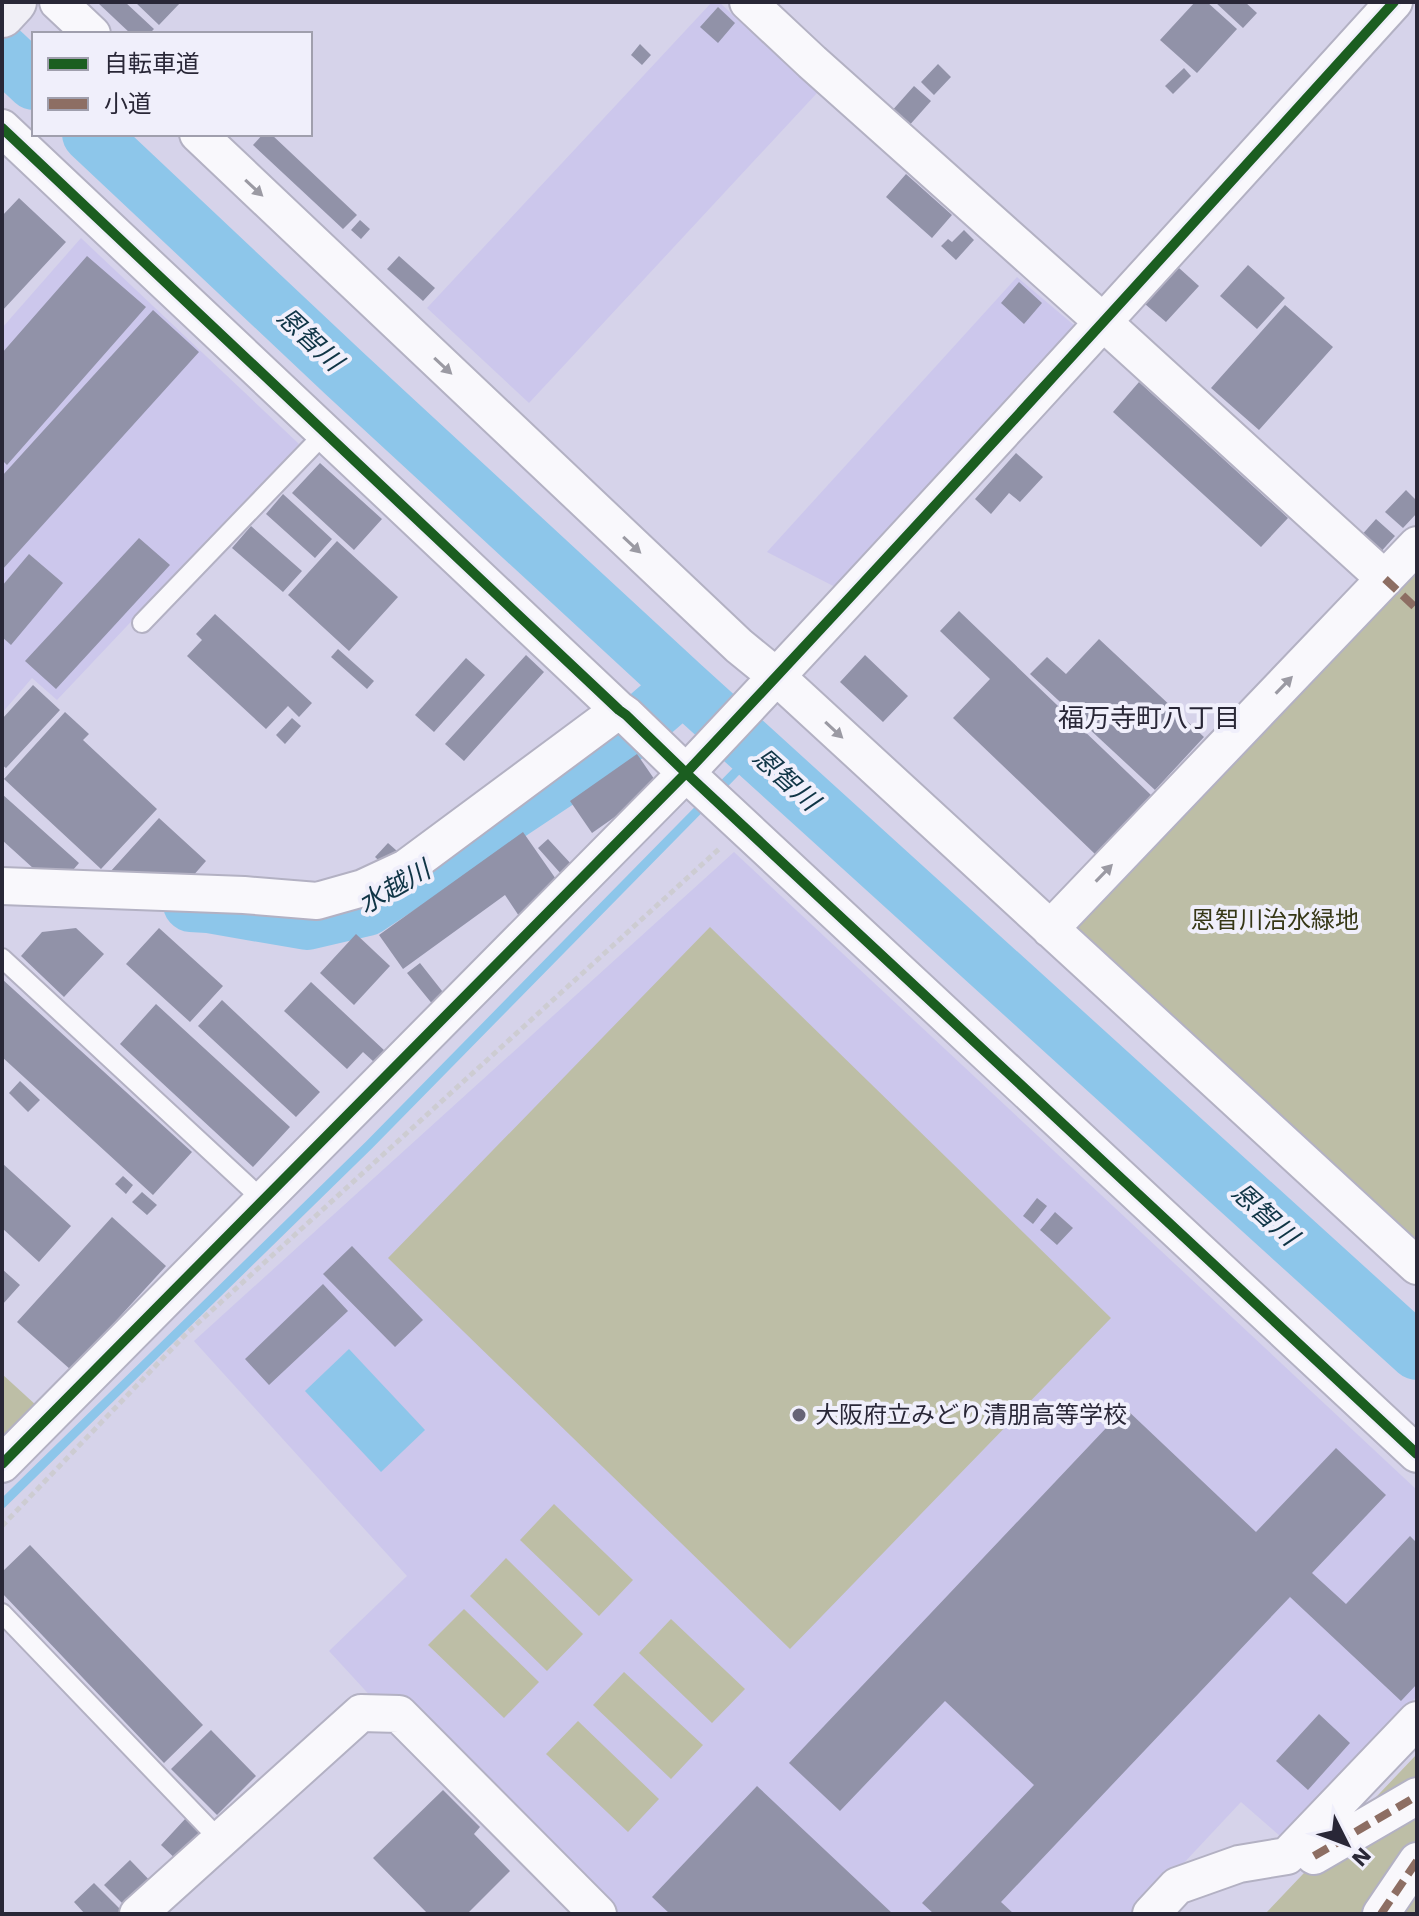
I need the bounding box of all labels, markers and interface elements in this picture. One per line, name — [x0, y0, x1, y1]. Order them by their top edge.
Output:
legend — [32, 32, 312, 136]
text: 自転車道 — [104, 50, 200, 78]
text: 小道 — [104, 90, 152, 118]
one-way arrow — [245, 178, 264, 196]
water label: 恩智川 — [271, 301, 351, 379]
one-way arrow — [434, 357, 453, 375]
one-way arrow — [622, 535, 641, 553]
one-way arrow — [1274, 676, 1292, 695]
district label: 福万寺町八丁目 — [1058, 703, 1240, 733]
one-way arrow — [825, 720, 844, 738]
water label: 恩智川 — [747, 742, 827, 818]
water label: 水越川 — [353, 853, 438, 919]
one-way arrow — [1094, 864, 1113, 883]
park label: 恩智川治水緑地 — [1191, 906, 1359, 934]
water label: 恩智川 — [1226, 1177, 1306, 1253]
place label: 大阪府立みどり清朋高等学校 — [815, 1401, 1127, 1429]
marker: 大阪府立みどり清朋高等学校 — [790, 1406, 808, 1424]
north arrow — [1307, 1804, 1387, 1884]
text: N — [1347, 1843, 1376, 1871]

